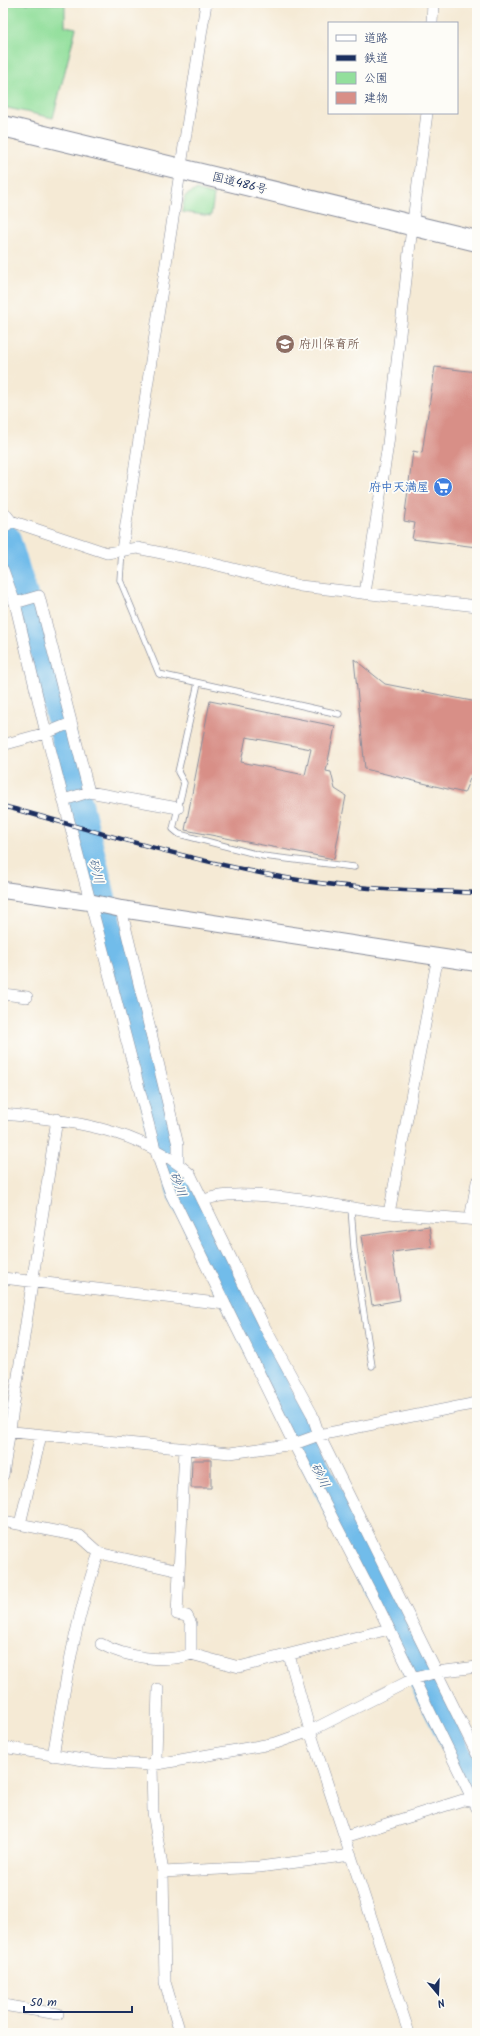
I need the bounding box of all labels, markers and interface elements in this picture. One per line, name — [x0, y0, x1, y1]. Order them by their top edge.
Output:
legend — [328, 22, 458, 114]
text: 道路 — [364, 29, 388, 48]
text: 鉄道 — [364, 49, 388, 68]
text: 公園 — [364, 69, 388, 88]
text: 建物 — [364, 89, 388, 108]
street label: 国道486号 — [210, 167, 270, 200]
school or university icon: 府川保育所 — [274, 333, 296, 355]
place label: 府川保育所 — [299, 335, 360, 354]
supermarket icon: 府中天満屋 — [432, 476, 454, 498]
place label: 府中天満屋 — [369, 478, 429, 497]
water label: 砂川 — [82, 856, 109, 887]
water label: 砂川 — [163, 1169, 192, 1200]
water label: 砂川 — [305, 1459, 335, 1492]
north arrow — [418, 1974, 458, 2014]
scale bar — [24, 1988, 132, 2014]
text: 50 m — [30, 1993, 57, 2012]
text: N — [435, 1993, 447, 2012]

